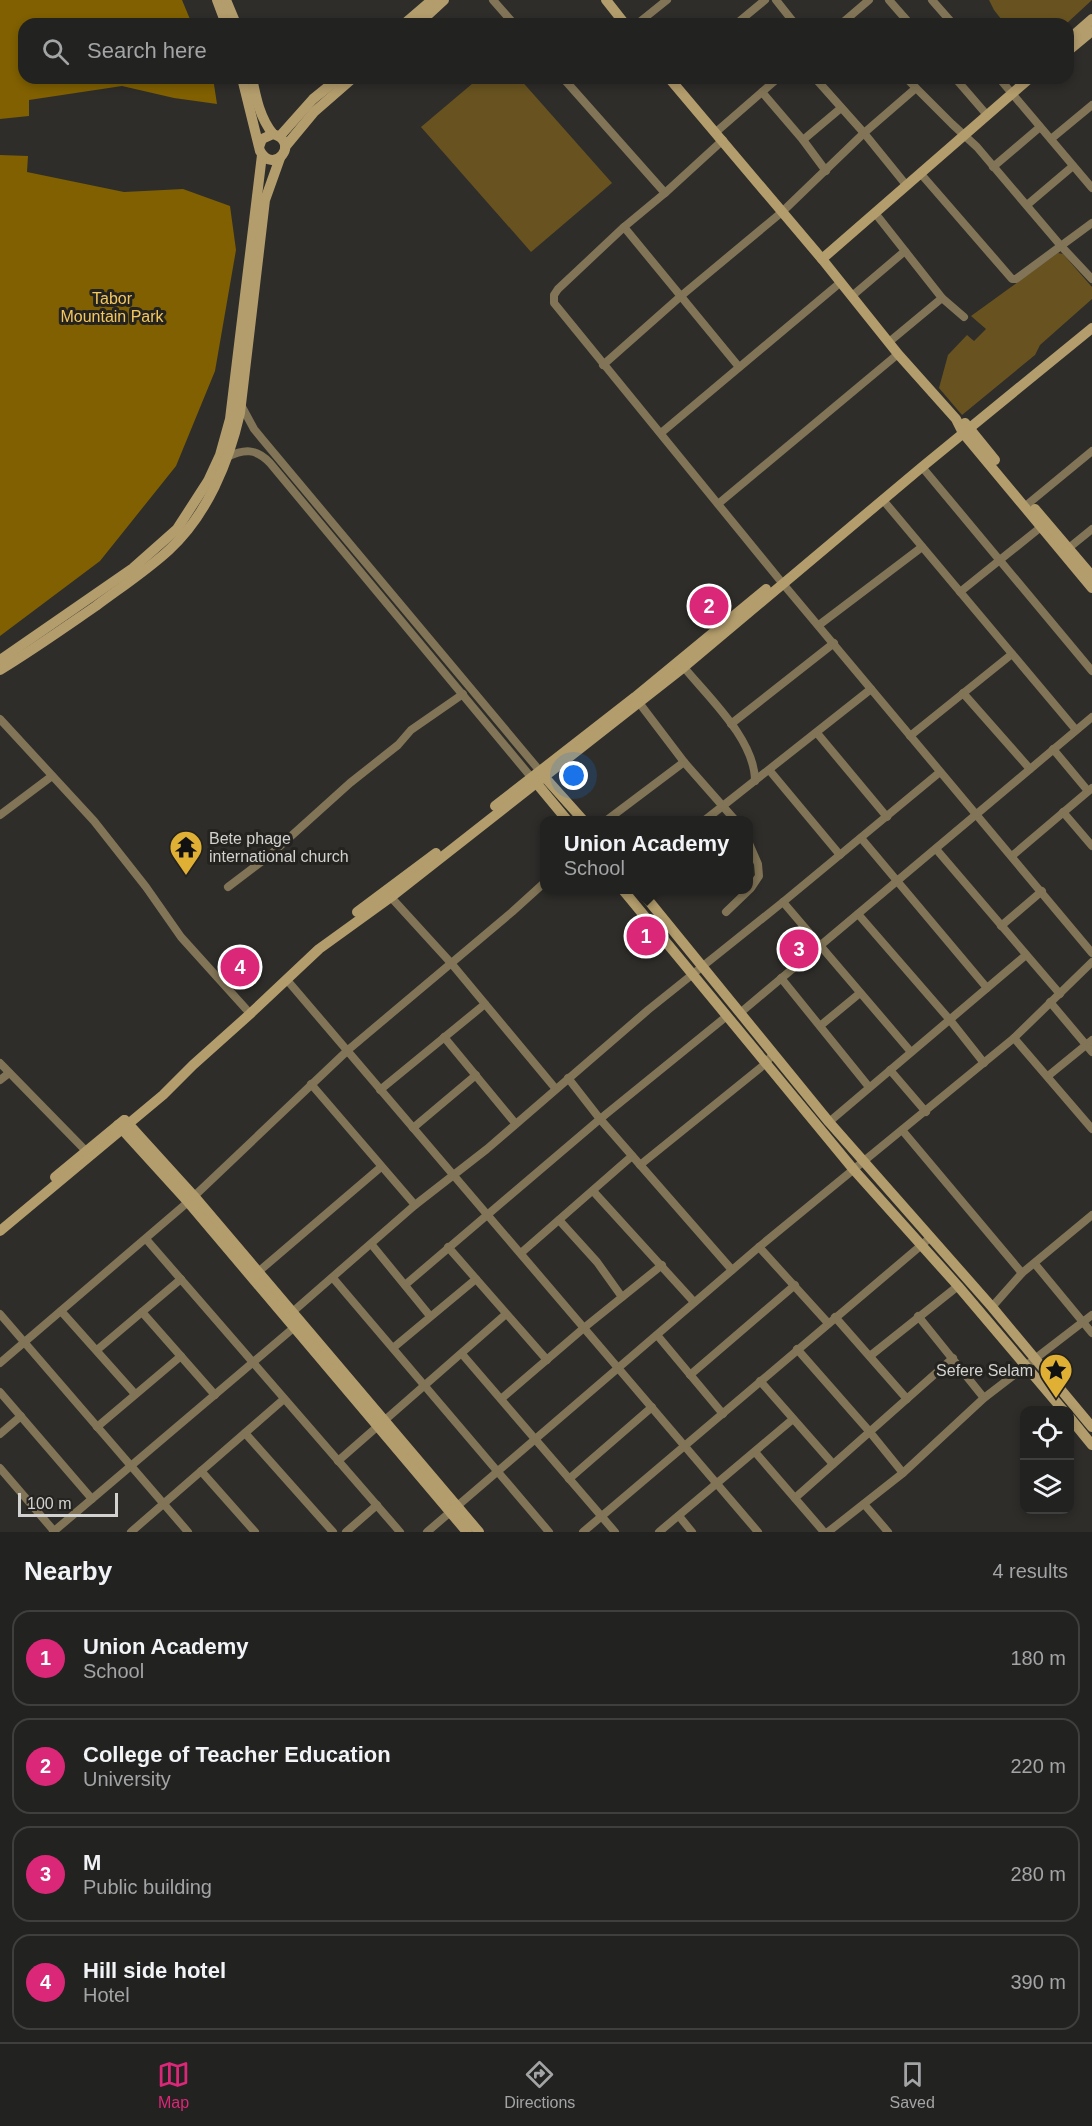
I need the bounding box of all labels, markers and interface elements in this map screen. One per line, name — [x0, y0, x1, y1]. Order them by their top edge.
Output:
search box — [18, 18, 1074, 84]
icon: search — [39, 35, 72, 68]
text: Search here — [87, 38, 207, 63]
park label: Tabor Mountain Park — [60, 290, 165, 325]
pin: 2 — [690, 584, 728, 628]
your location — [559, 761, 588, 790]
popup — [540, 816, 753, 894]
temple icon: Bete phage international church — [168, 829, 204, 876]
place label: Bete phage international church — [209, 830, 349, 865]
text: Union Academy — [564, 831, 729, 856]
text: School — [564, 857, 625, 879]
pin: 1 — [626, 914, 666, 958]
pin: 3 — [780, 926, 818, 972]
pin: 4 — [220, 944, 260, 990]
place icon: Sefere Selam — [1038, 1352, 1074, 1399]
place label: Sefere Selam — [936, 1362, 1033, 1379]
map controls — [1020, 1406, 1074, 1514]
button: locate — [1020, 1406, 1074, 1460]
button: layers — [1020, 1460, 1074, 1514]
scale bar — [18, 1490, 118, 1518]
text: 100 m — [27, 1495, 71, 1512]
text: Nearby — [24, 1556, 112, 1586]
text: 4 results — [992, 1560, 1068, 1582]
text: Union Academy — [83, 1634, 248, 1659]
text: 1 — [40, 1647, 51, 1669]
text: 180 m — [1010, 1647, 1066, 1669]
text: School — [83, 1660, 144, 1682]
text: College of Teacher Education — [83, 1742, 391, 1767]
text: 2 — [40, 1755, 51, 1777]
text: 220 m — [1010, 1755, 1066, 1777]
text: University — [83, 1768, 171, 1790]
text: M — [83, 1850, 101, 1875]
text: 3 — [40, 1863, 51, 1885]
text: 280 m — [1010, 1863, 1066, 1885]
text: Public building — [83, 1876, 212, 1898]
text: Hill side hotel — [83, 1958, 226, 1983]
text: 4 — [40, 1971, 51, 1993]
text: 390 m — [1010, 1971, 1066, 1993]
text: Hotel — [83, 1984, 130, 2006]
tab: Map — [157, 2058, 190, 2112]
tab: Directions — [504, 2058, 575, 2112]
tab: Saved — [890, 2058, 935, 2112]

